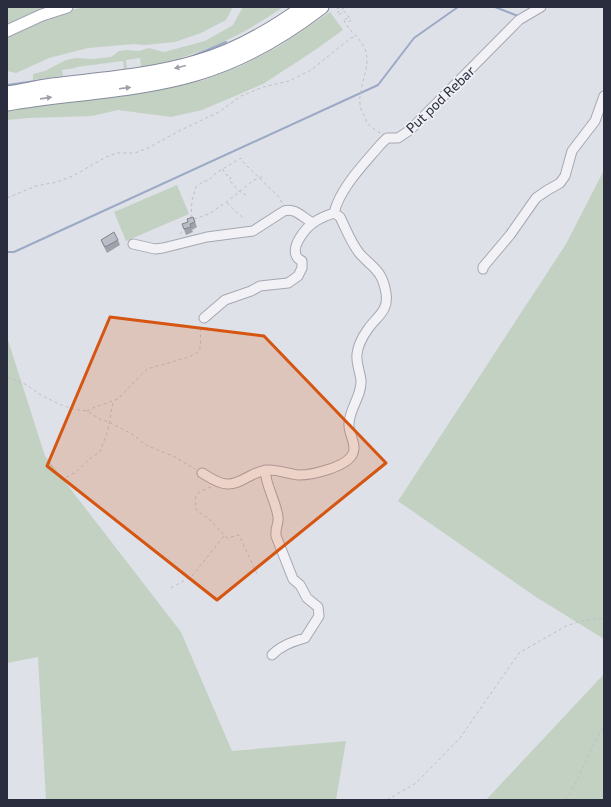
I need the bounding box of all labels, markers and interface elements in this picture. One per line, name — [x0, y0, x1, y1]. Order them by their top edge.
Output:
street label: Put pod Rebar — [402, 62, 478, 136]
one-way arrow — [174, 64, 186, 70]
one-way arrow — [118, 85, 131, 91]
one-way arrow — [39, 95, 52, 101]

